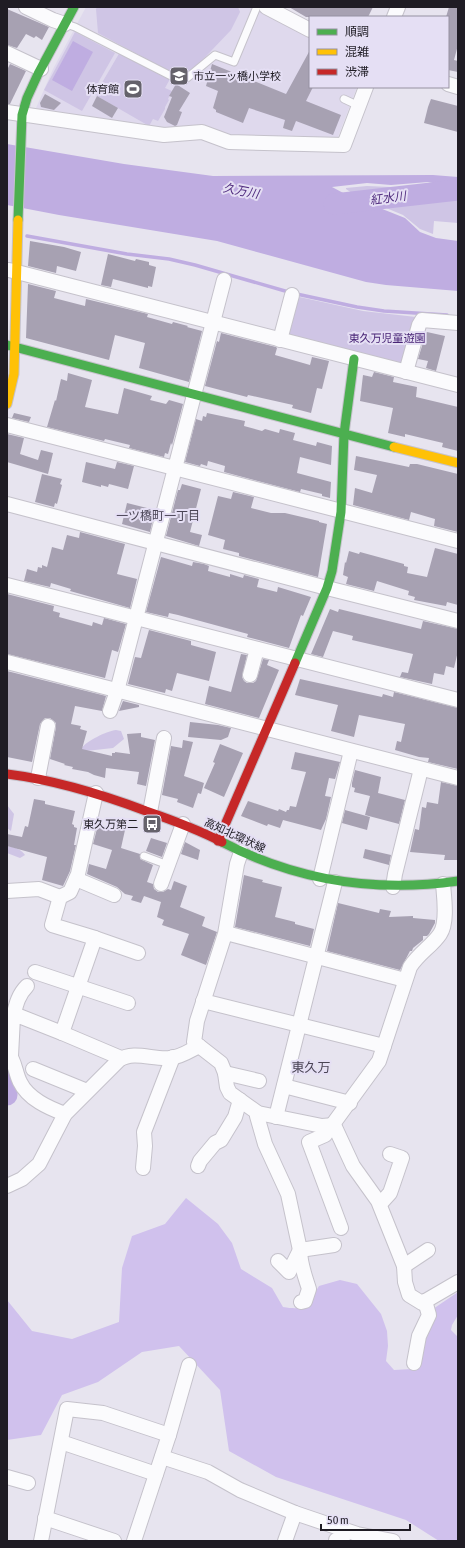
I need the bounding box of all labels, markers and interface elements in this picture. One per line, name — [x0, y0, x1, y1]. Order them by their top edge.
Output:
legend — [309, 16, 449, 88]
text: 順調 — [345, 25, 369, 39]
text: 混雑 — [345, 45, 369, 59]
school or university icon: 市立一ッ橋小学校 — [168, 65, 190, 87]
text: 渋滞 — [345, 65, 369, 79]
place label: 市立一ッ橋小学校 — [193, 70, 281, 82]
sports icon: 体育館 — [122, 78, 144, 100]
place label: 体育館 — [86, 83, 119, 95]
water label: 久万川 — [222, 181, 262, 202]
water label: 紅水川 — [369, 189, 409, 207]
park label: 東久万児童遊園 — [349, 332, 426, 344]
district label: 一ツ橋町一丁目 — [116, 509, 200, 523]
bus stop icon: 東久万第二 — [141, 813, 163, 835]
street label: 高知北環状線 — [203, 816, 267, 854]
place label: 東久万第二 — [83, 818, 138, 830]
district label: 東久万 — [291, 1060, 331, 1075]
scale bar — [321, 1506, 410, 1532]
text: 50 m — [327, 1513, 349, 1527]

